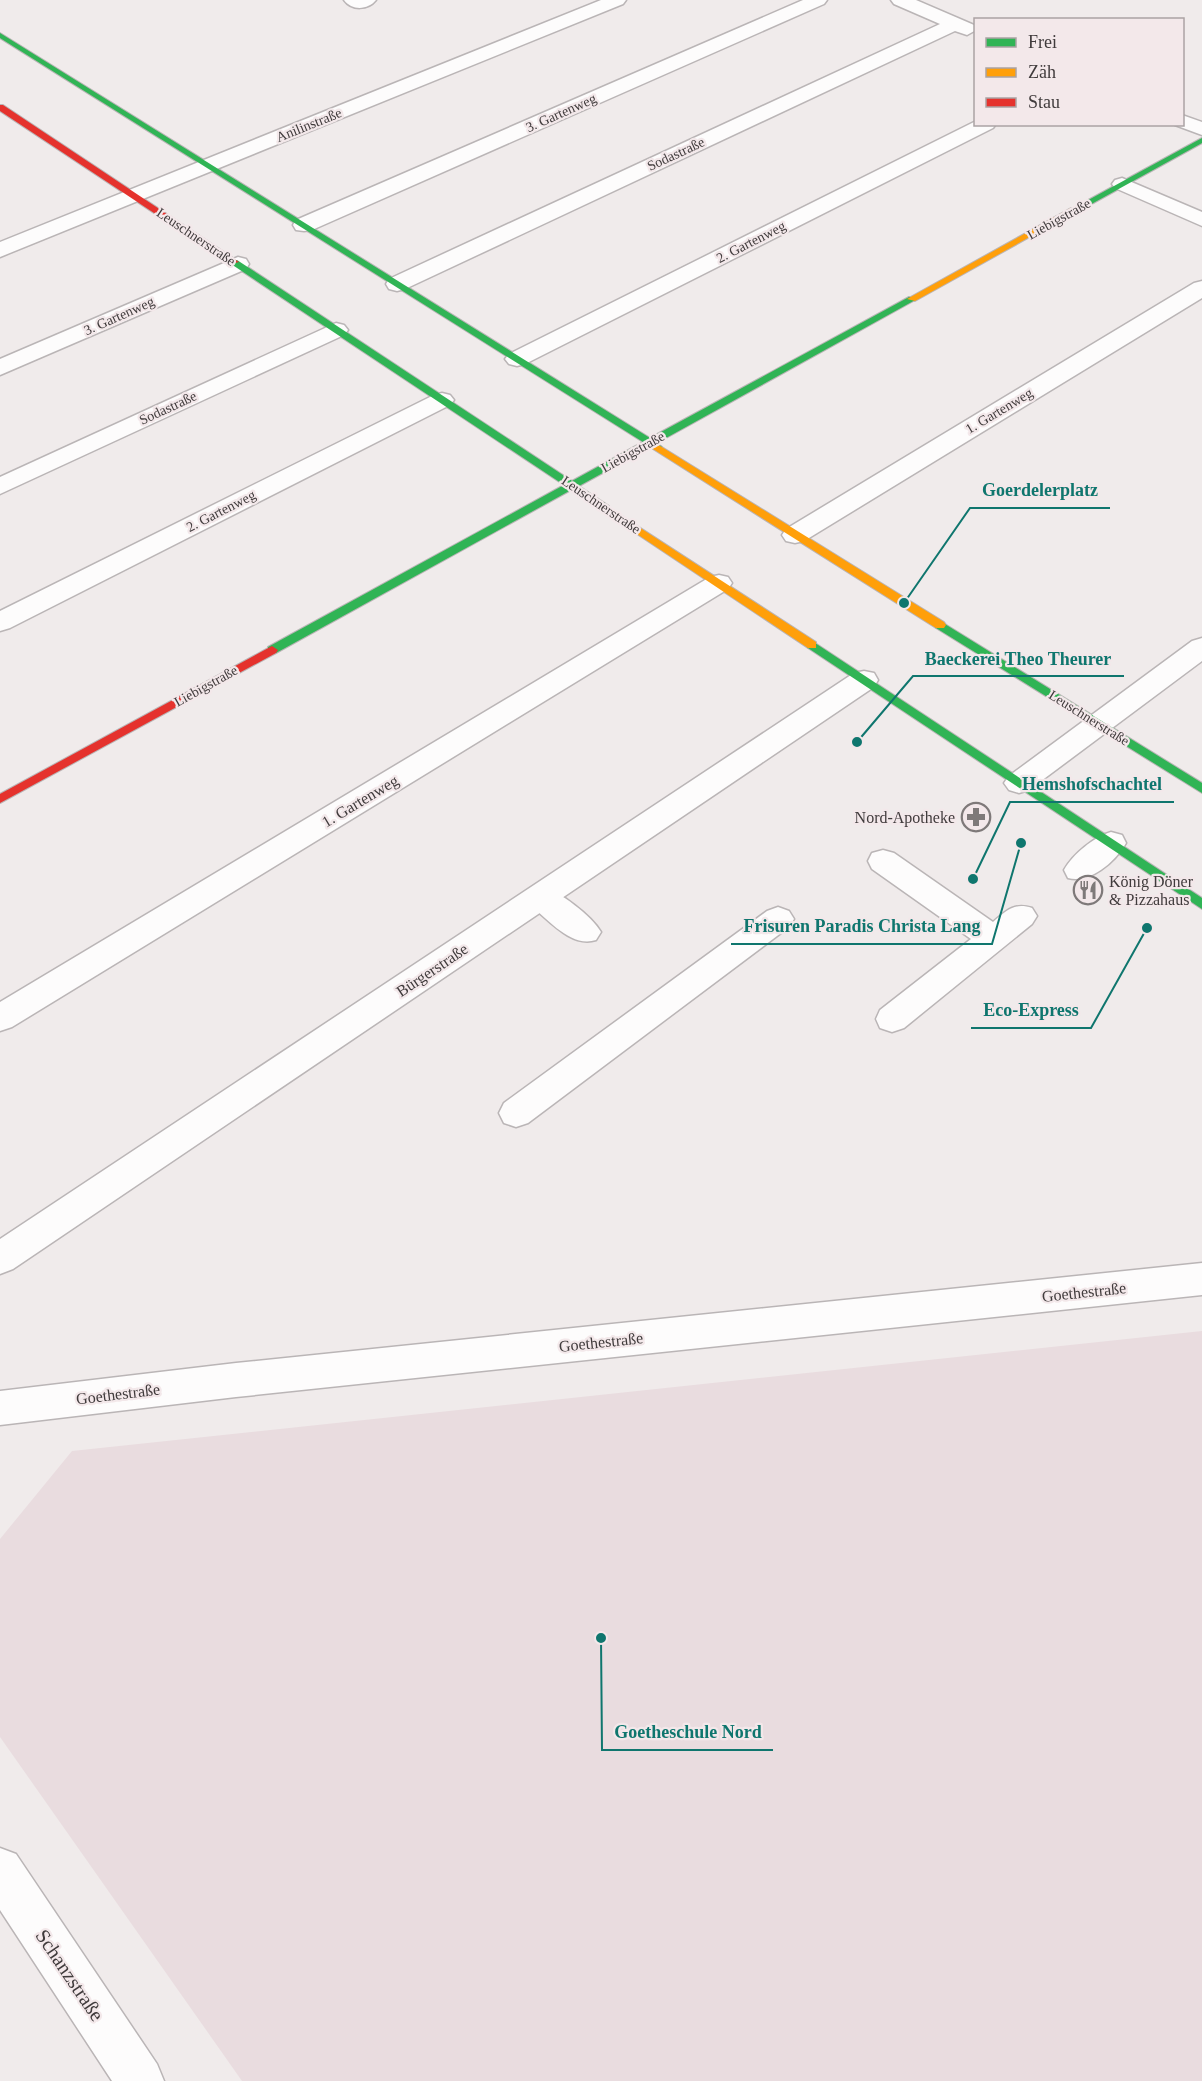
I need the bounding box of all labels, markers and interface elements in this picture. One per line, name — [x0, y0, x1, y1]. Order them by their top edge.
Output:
legend — [974, 18, 1184, 126]
text: Frei — [1028, 32, 1057, 52]
text: Zäh — [1028, 62, 1056, 82]
street label: 3. Gartenweg — [523, 91, 599, 135]
text: Stau — [1028, 92, 1060, 112]
street label: Anilinstraße — [274, 105, 344, 145]
street label: Sodastraße — [645, 134, 707, 174]
street label: Liebigstraße — [1025, 195, 1093, 243]
street label: Leuschnerstraße — [154, 205, 238, 269]
street label: 2. Gartenweg — [714, 218, 788, 266]
street label: 3. Gartenweg — [81, 294, 157, 338]
street label: 1. Gartenweg — [963, 385, 1035, 437]
street label: Sodastraße — [137, 388, 199, 428]
street label: Liebigstraße — [599, 428, 667, 476]
callout: Goerdelerplatz — [970, 472, 1110, 508]
street label: Leuschnerstraße — [559, 473, 643, 537]
text: Goerdelerplatz — [982, 480, 1098, 500]
street label: 2. Gartenweg — [184, 487, 258, 535]
callout: Baeckerei Theo Theurer — [913, 640, 1124, 676]
text: Baeckerei Theo Theurer — [925, 649, 1111, 669]
street label: Liebigstraße — [172, 662, 240, 710]
street label: Leuschnerstraße — [1046, 687, 1132, 749]
callout: Hemshofschachtel — [1010, 766, 1174, 802]
street label: 1. Gartenweg — [319, 772, 402, 831]
text: Hemshofschachtel — [1022, 774, 1162, 794]
pharmacy icon: Nord-Apotheke — [960, 801, 992, 833]
place label: Nord-Apotheke — [855, 809, 955, 827]
place label: König Döner & Pizzahaus — [1109, 873, 1194, 908]
restaurant icon: König Döner & Pizzahaus — [1072, 874, 1104, 906]
callout: Frisuren Paradis Christa Lang — [731, 908, 992, 944]
text: Frisuren Paradis Christa Lang — [743, 916, 981, 936]
street label: Bürgerstraße — [393, 940, 471, 1001]
callout: Eco-Express — [971, 992, 1091, 1028]
text: Eco-Express — [983, 1000, 1079, 1020]
street label: Goethestraße — [1041, 1279, 1127, 1305]
street label: Goethestraße — [558, 1329, 644, 1355]
street label: Goethestraße — [75, 1380, 161, 1408]
callout: Goetheschule Nord — [602, 1714, 773, 1750]
text: Goetheschule Nord — [614, 1722, 762, 1742]
street label: Schanzstraße — [31, 1925, 109, 2025]

